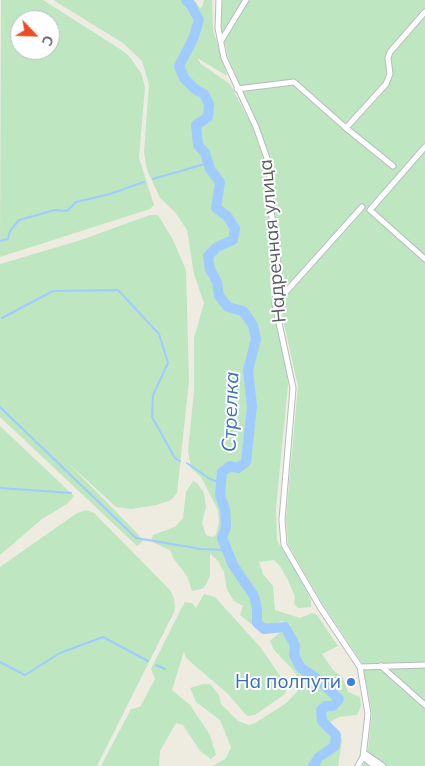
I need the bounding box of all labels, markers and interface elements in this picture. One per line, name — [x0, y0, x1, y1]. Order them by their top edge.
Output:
north arrow — [10, 10, 60, 60]
text: С — [38, 33, 58, 49]
street label: Надречная улица — [254, 158, 292, 324]
water label: Стрелка — [218, 371, 244, 453]
place label: На полпути — [235, 671, 341, 693]
marker: На полпути — [345, 676, 357, 688]

